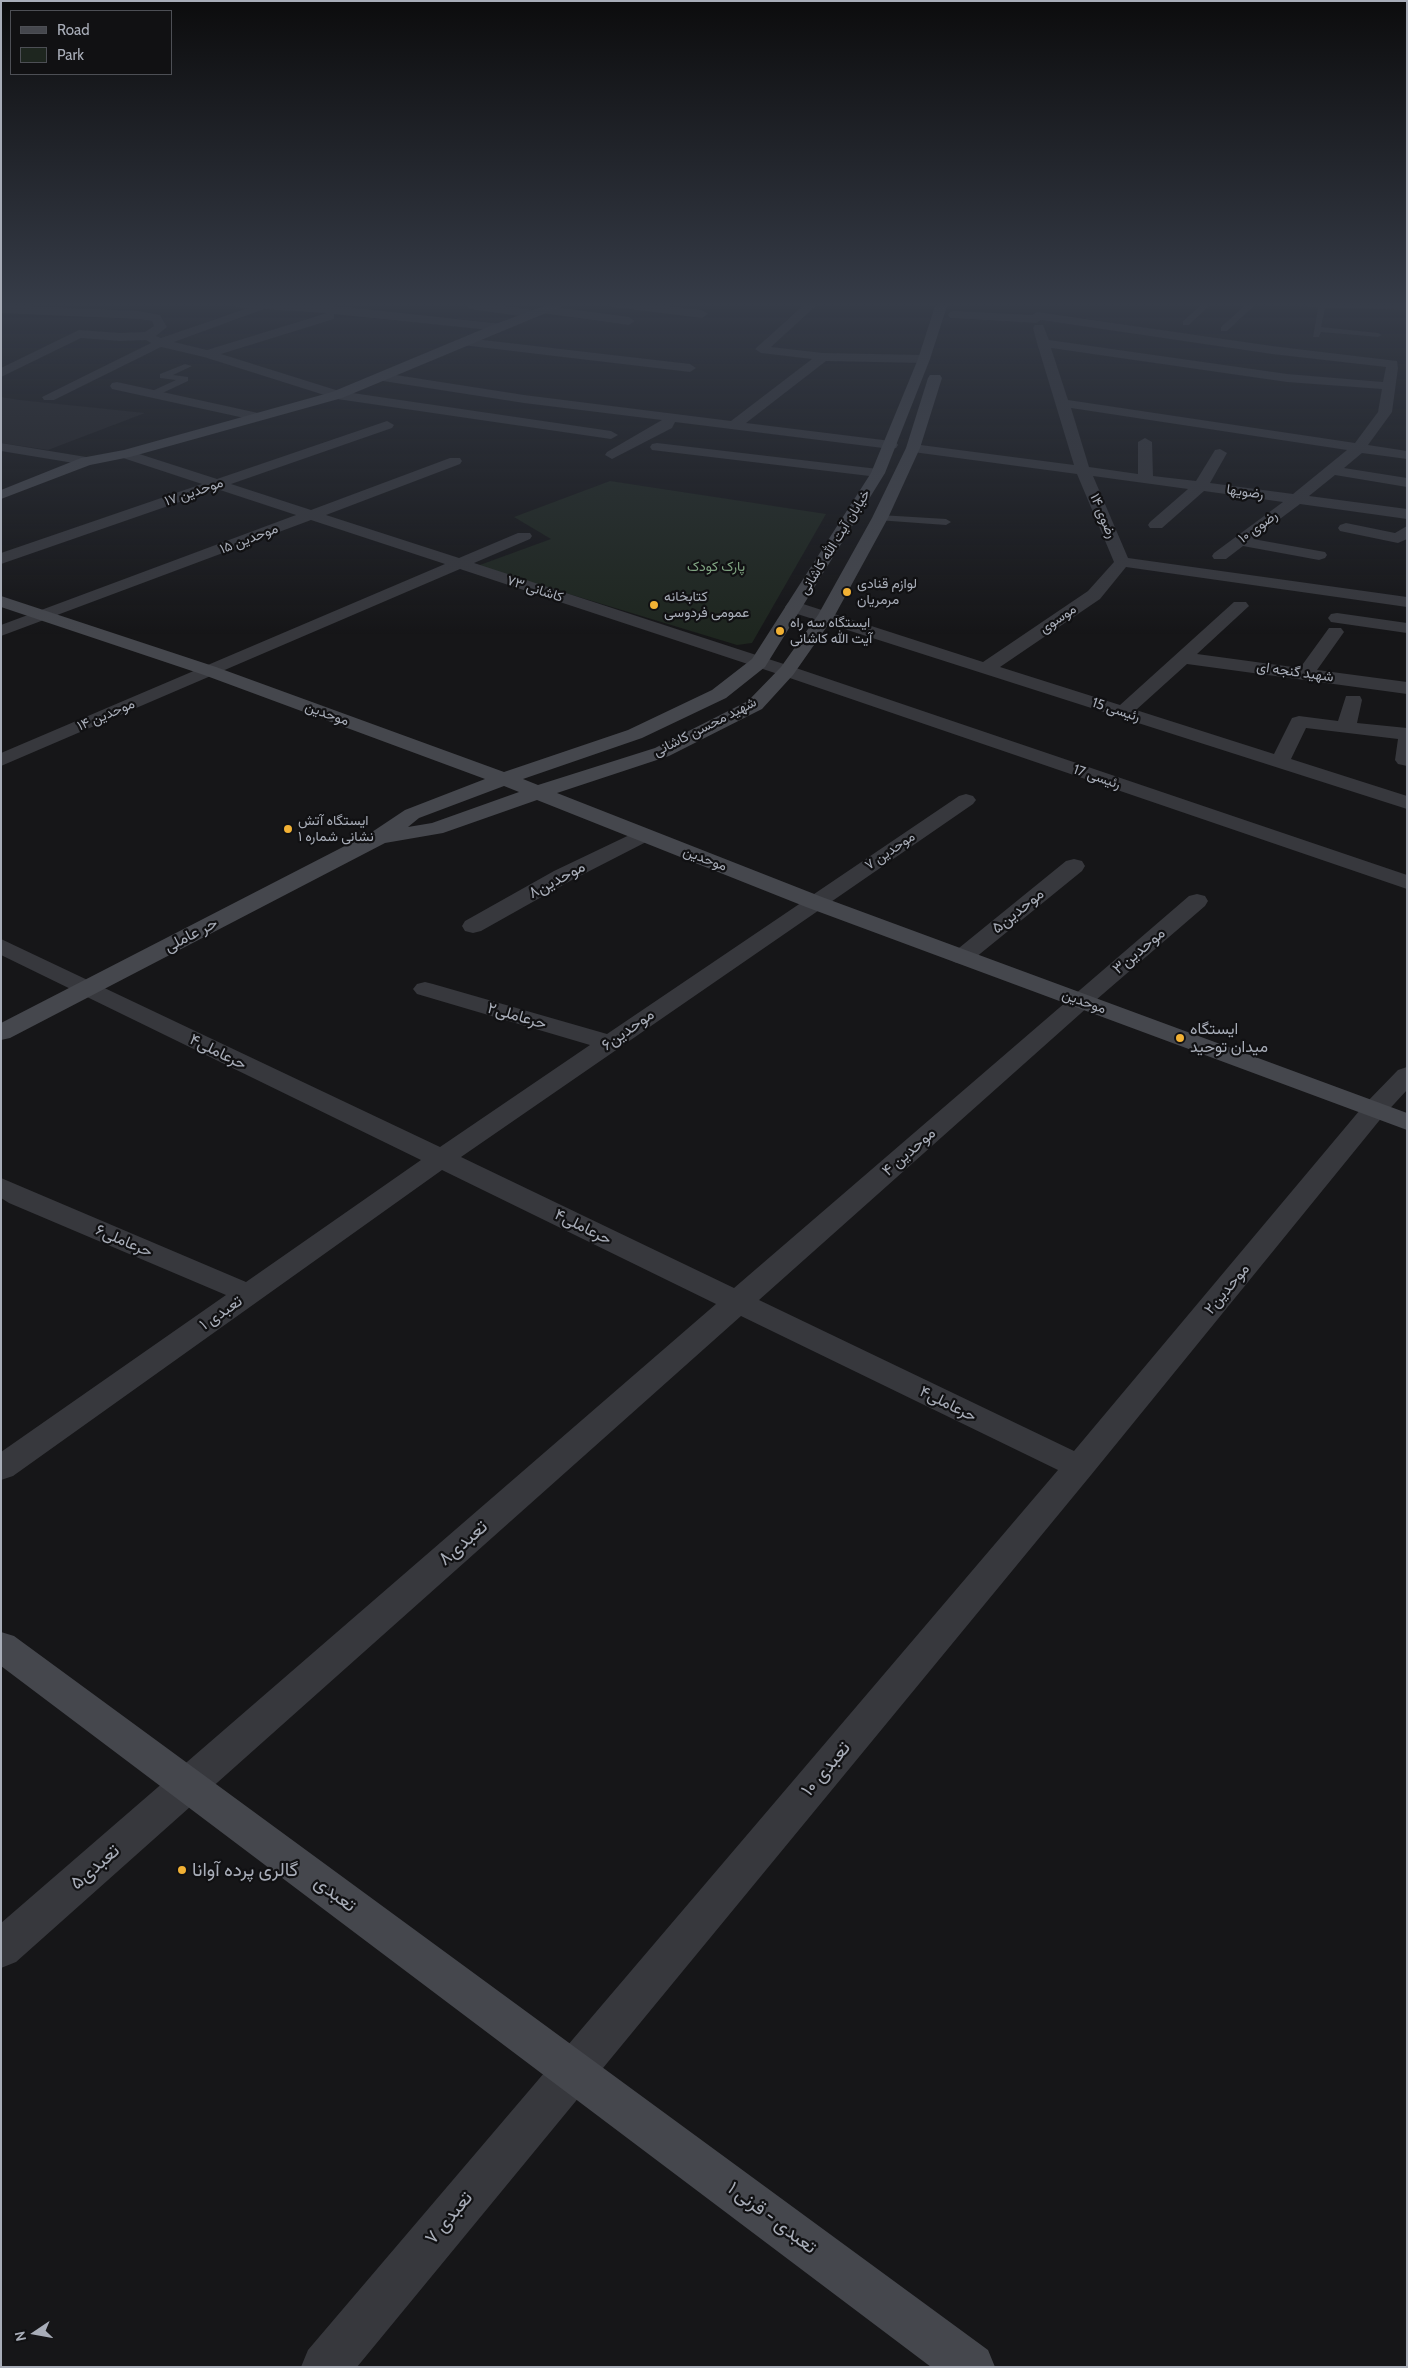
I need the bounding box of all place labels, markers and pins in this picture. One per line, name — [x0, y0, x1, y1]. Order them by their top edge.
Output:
place label: لوازم قنادی مرمریان — [857, 576, 917, 608]
marker: لوازم قنادی مرمریان — [841, 586, 853, 598]
place label: کتابخانه عمومی فردوسی — [664, 589, 749, 622]
marker: کتابخانه عمومی فردوسی — [648, 599, 660, 611]
place label: ایستگاه سه راه آیت الله کاشانی — [790, 615, 872, 648]
marker: ایستگاه سه راه آیت الله کاشانی — [774, 625, 786, 637]
place label: ایستگاه آتش نشانی شماره ۱ — [298, 813, 374, 846]
marker: ایستگاه آتش نشانی شماره ۱ — [282, 823, 294, 835]
place label: ایستگاه میدان توحید — [1190, 1019, 1268, 1057]
marker: ایستگاه میدان توحید — [1174, 1032, 1186, 1044]
place label: گالری پرده آوانا — [192, 1859, 298, 1881]
marker: گالری پرده آوانا — [176, 1864, 188, 1876]

